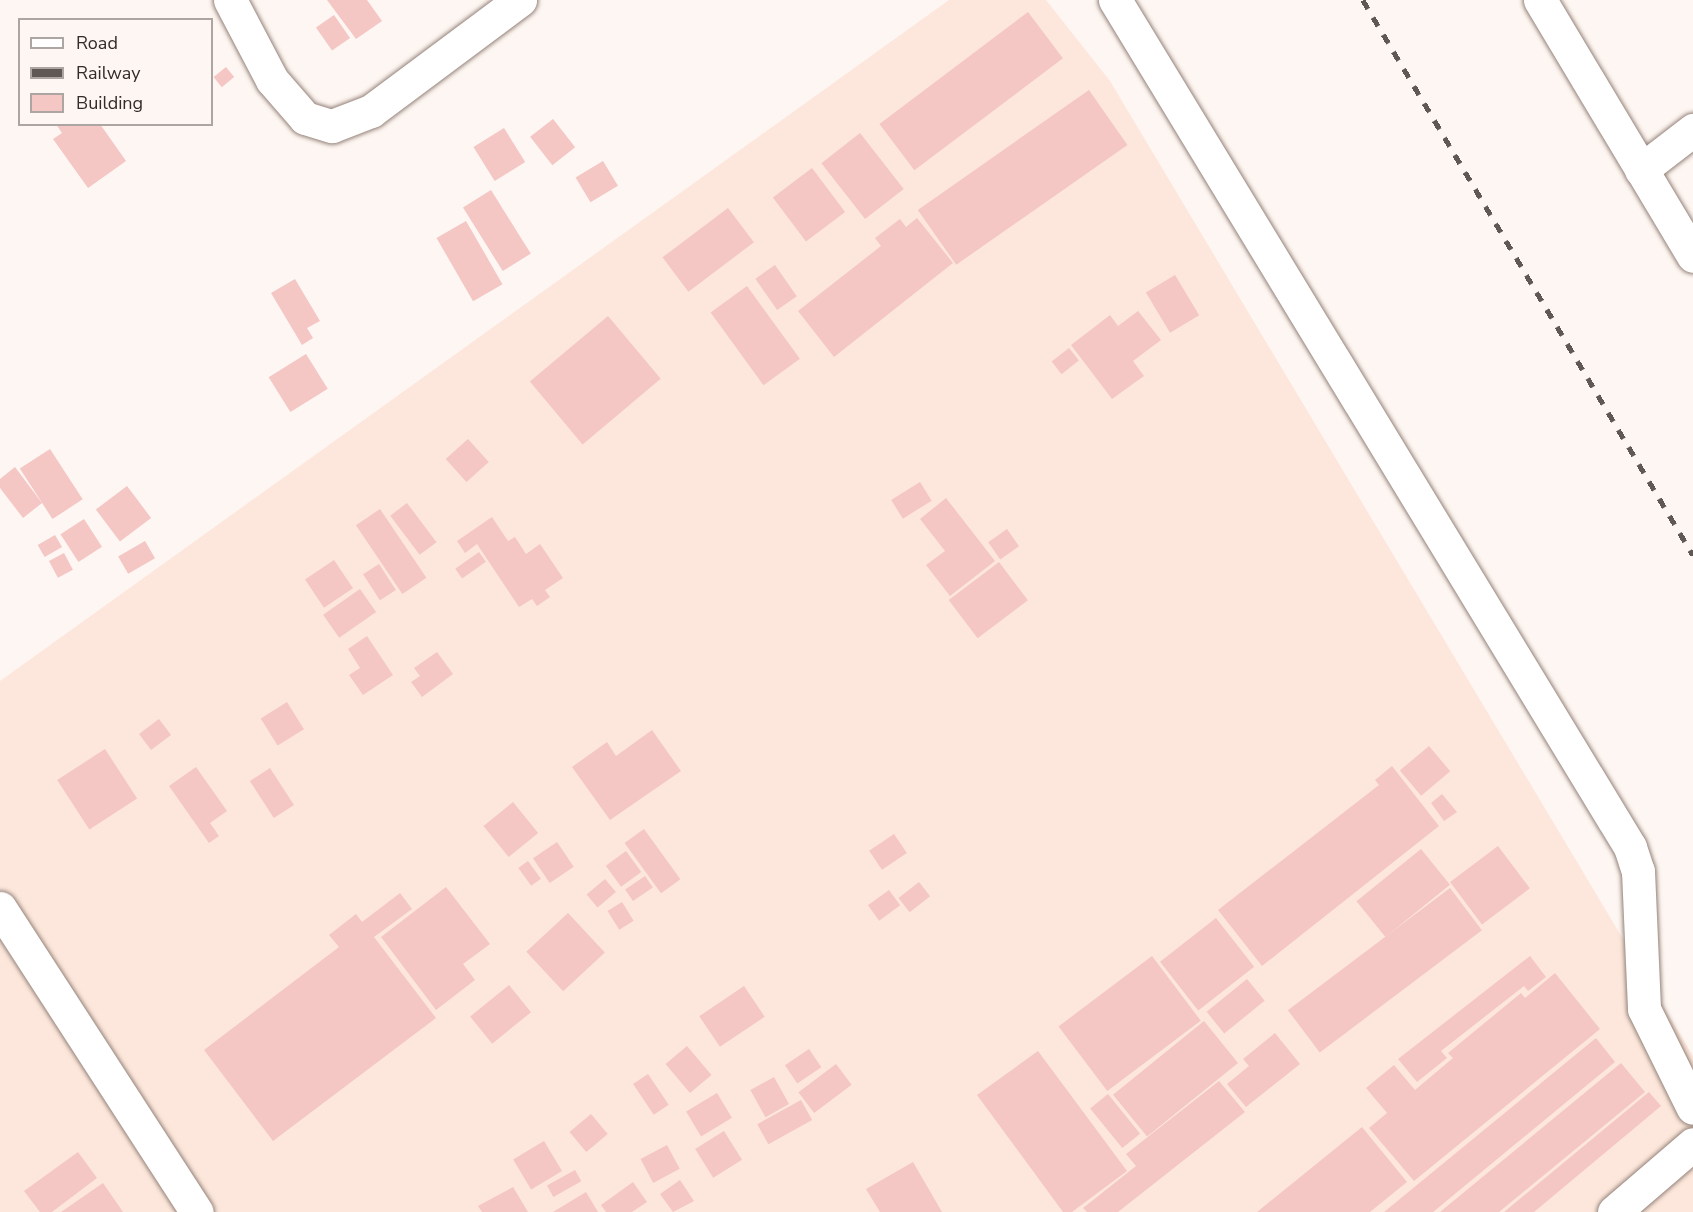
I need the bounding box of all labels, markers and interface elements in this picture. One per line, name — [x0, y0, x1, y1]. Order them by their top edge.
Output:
legend — [18, 18, 213, 126]
text: Road — [76, 31, 118, 55]
text: Railway — [76, 61, 141, 85]
text: Building — [76, 91, 143, 115]

